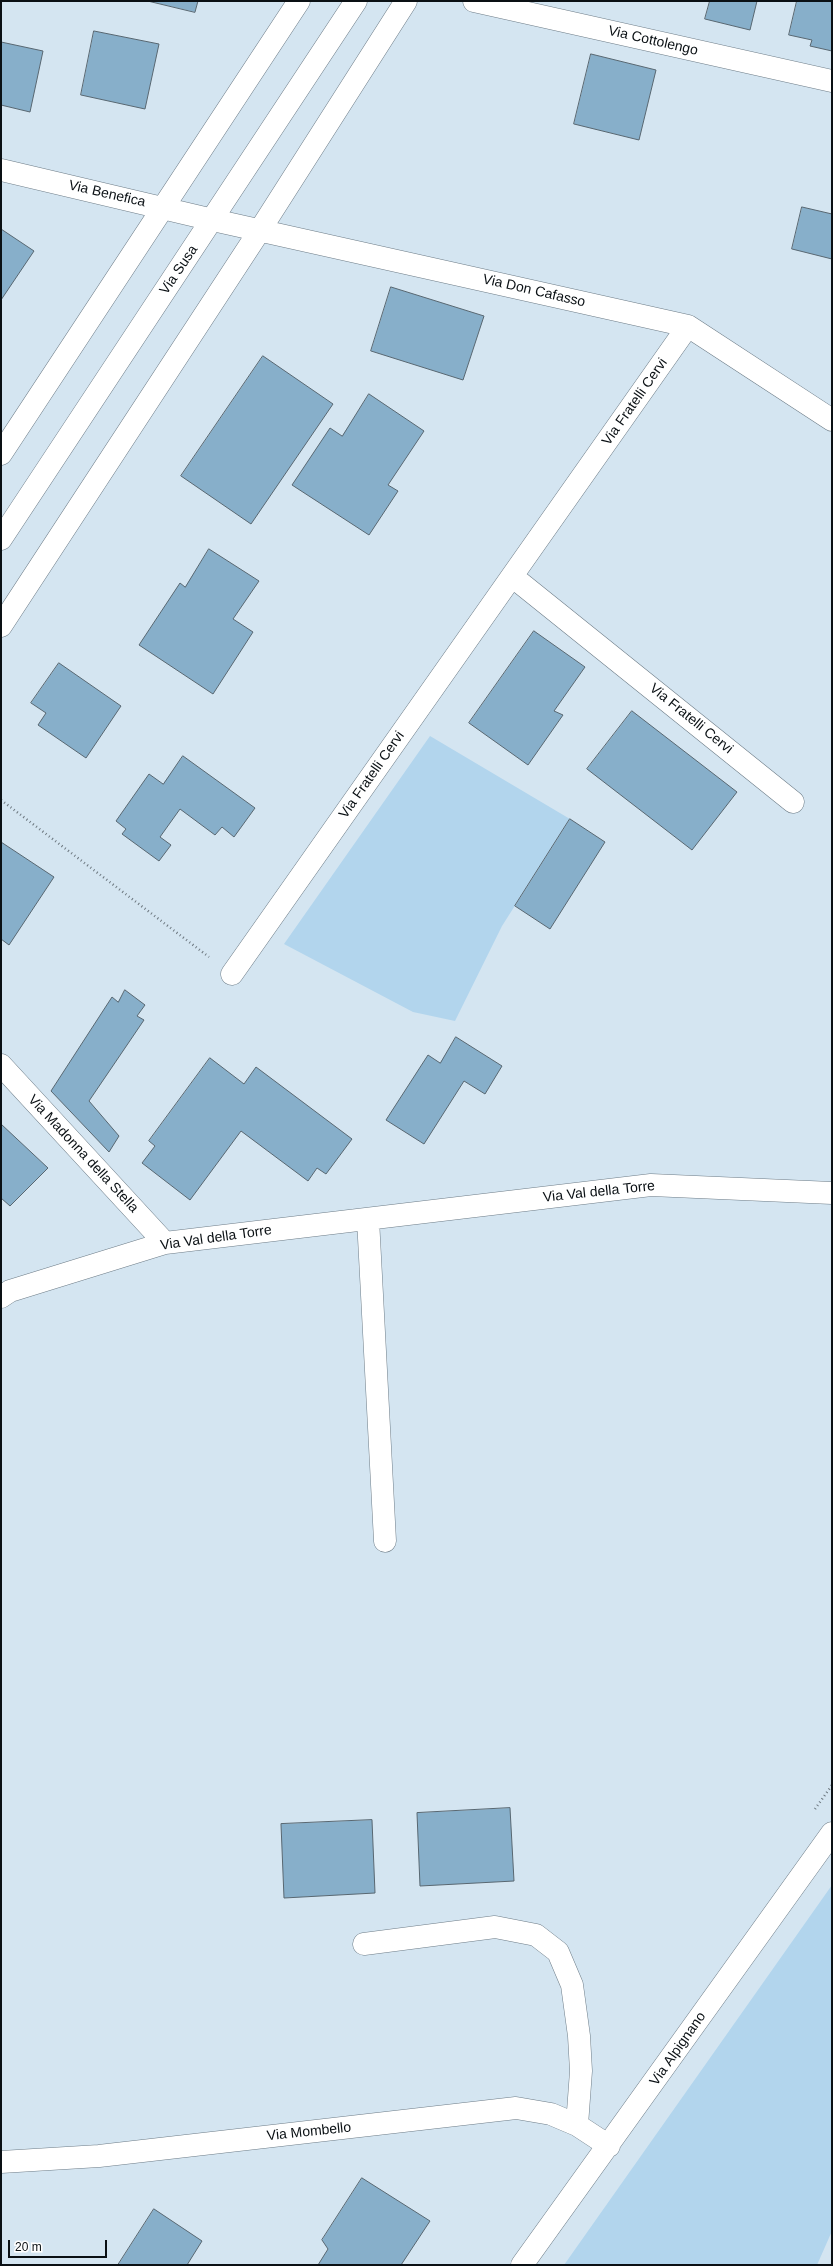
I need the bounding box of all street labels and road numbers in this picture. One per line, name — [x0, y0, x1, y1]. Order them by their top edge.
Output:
street label: Via Cottolengo — [606, 23, 700, 59]
street label: Via Benefica — [67, 177, 147, 211]
street label: Via Susa — [156, 242, 202, 298]
street label: Via Don Cafasso — [481, 271, 587, 311]
street label: Via Fratelli Cervi — [599, 355, 671, 449]
street label: Via Fratelli Cervi — [646, 680, 736, 758]
street label: Via Fratelli Cervi — [336, 728, 408, 822]
street label: Via Madonna della Stella — [24, 1092, 142, 1216]
street label: Via Val della Torre — [542, 1178, 656, 1206]
street label: Via Val della Torre — [159, 1222, 273, 1254]
street label: Via Alpignano — [646, 2009, 710, 2089]
street label: Via Mombello — [266, 2119, 352, 2145]

